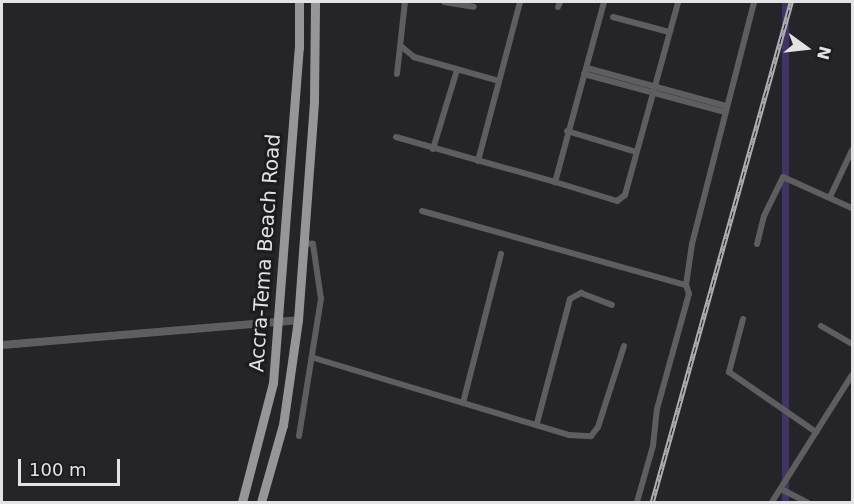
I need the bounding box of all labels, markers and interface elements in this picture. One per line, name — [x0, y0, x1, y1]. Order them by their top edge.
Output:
north arrow — [776, 18, 836, 78]
text: N — [813, 44, 835, 62]
street label: Accra-Tema Beach Road — [245, 133, 285, 373]
scale bar — [21, 447, 123, 485]
text: 100 m — [29, 459, 87, 480]

